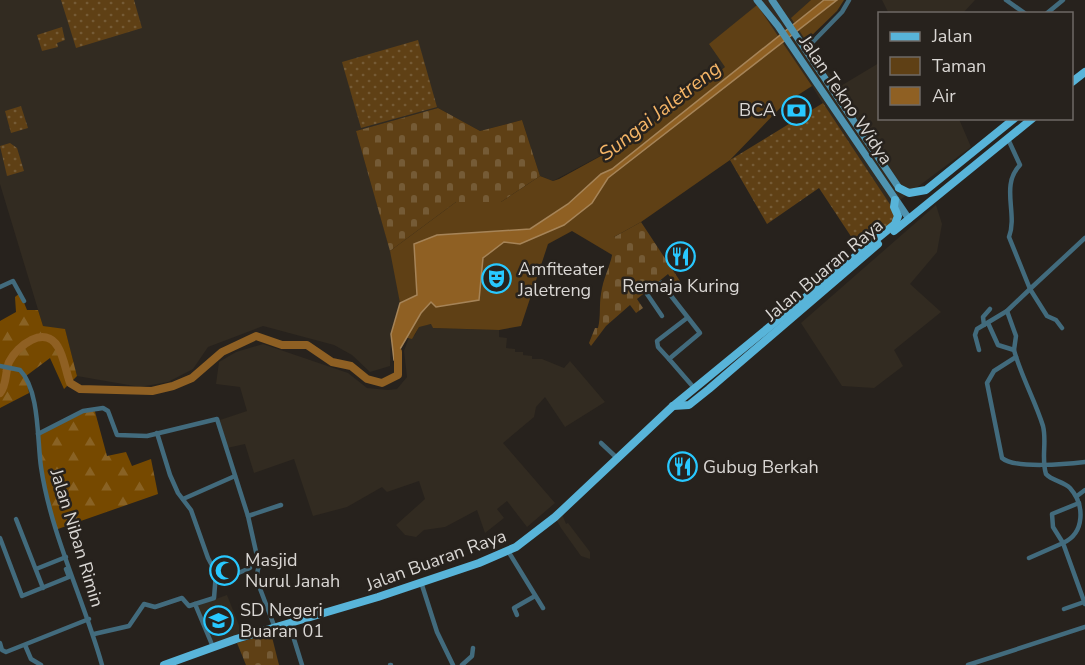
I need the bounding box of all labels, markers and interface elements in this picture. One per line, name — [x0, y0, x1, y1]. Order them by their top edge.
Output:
legend — [878, 12, 1073, 120]
text: Jalan — [931, 24, 972, 48]
street label: Jalan Tekno Widya — [793, 30, 898, 169]
text: Taman — [932, 54, 986, 78]
water label: Sungai Jaletreng — [593, 55, 727, 167]
text: Air — [932, 84, 956, 108]
bank icon: BCA — [781, 94, 813, 126]
place label: BCA — [739, 98, 776, 122]
street label: Jalan Buaran Raya — [759, 213, 888, 327]
restaurant icon: Remaja Kuring — [665, 241, 697, 273]
place label: Amfiteater Jaletreng — [517, 257, 605, 302]
theatre icon: Amfiteater Jaletreng — [481, 263, 513, 295]
place label: Remaja Kuring — [622, 274, 740, 298]
restaurant icon: Gubug Berkah — [666, 451, 698, 483]
place label: Gubug Berkah — [703, 455, 819, 479]
street label: Jalan Niban Rimin — [44, 465, 109, 610]
street label: Jalan Buaran Raya — [362, 523, 510, 597]
place label: Masjid Nurul Janah — [245, 548, 340, 593]
mosque icon: Masjid Nurul Janah — [208, 554, 240, 586]
place label: SD Negeri Buaran 01 — [240, 598, 324, 643]
school or university icon: SD Negeri Buaran 01 — [203, 604, 235, 636]

